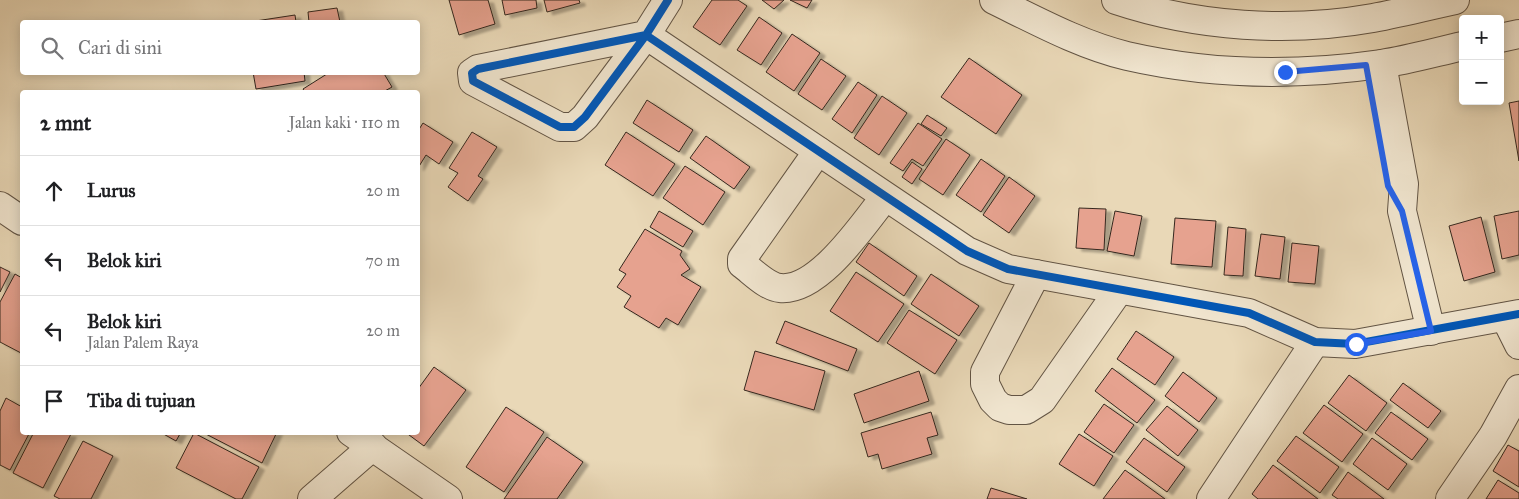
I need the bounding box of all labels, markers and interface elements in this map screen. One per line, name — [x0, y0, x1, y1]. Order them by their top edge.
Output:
map controls — [1459, 15, 1504, 105]
button: + — [1459, 15, 1504, 60]
search box — [20, 20, 420, 75]
icon: search — [38, 34, 66, 62]
text: Cari di sini — [78, 36, 162, 59]
button: − — [1459, 60, 1504, 105]
route end — [1274, 61, 1297, 84]
text: 2 mnt — [40, 110, 91, 136]
text: Jalan kaki · 110 m — [289, 113, 400, 132]
icon: ahead — [40, 177, 68, 205]
text: Lurus — [87, 179, 135, 202]
text: 20 m — [366, 181, 400, 200]
icon: left — [40, 247, 68, 275]
text: Belok kiri — [87, 249, 161, 272]
text: 70 m — [365, 251, 400, 270]
text: Belok kiri — [87, 310, 161, 333]
icon: left — [40, 317, 68, 345]
text: 20 m — [366, 321, 400, 340]
text: Jalan Palem Raya — [87, 333, 199, 352]
route start — [1345, 333, 1368, 356]
icon: arrive — [40, 387, 68, 415]
text: Tiba di tujuan — [87, 389, 195, 412]

